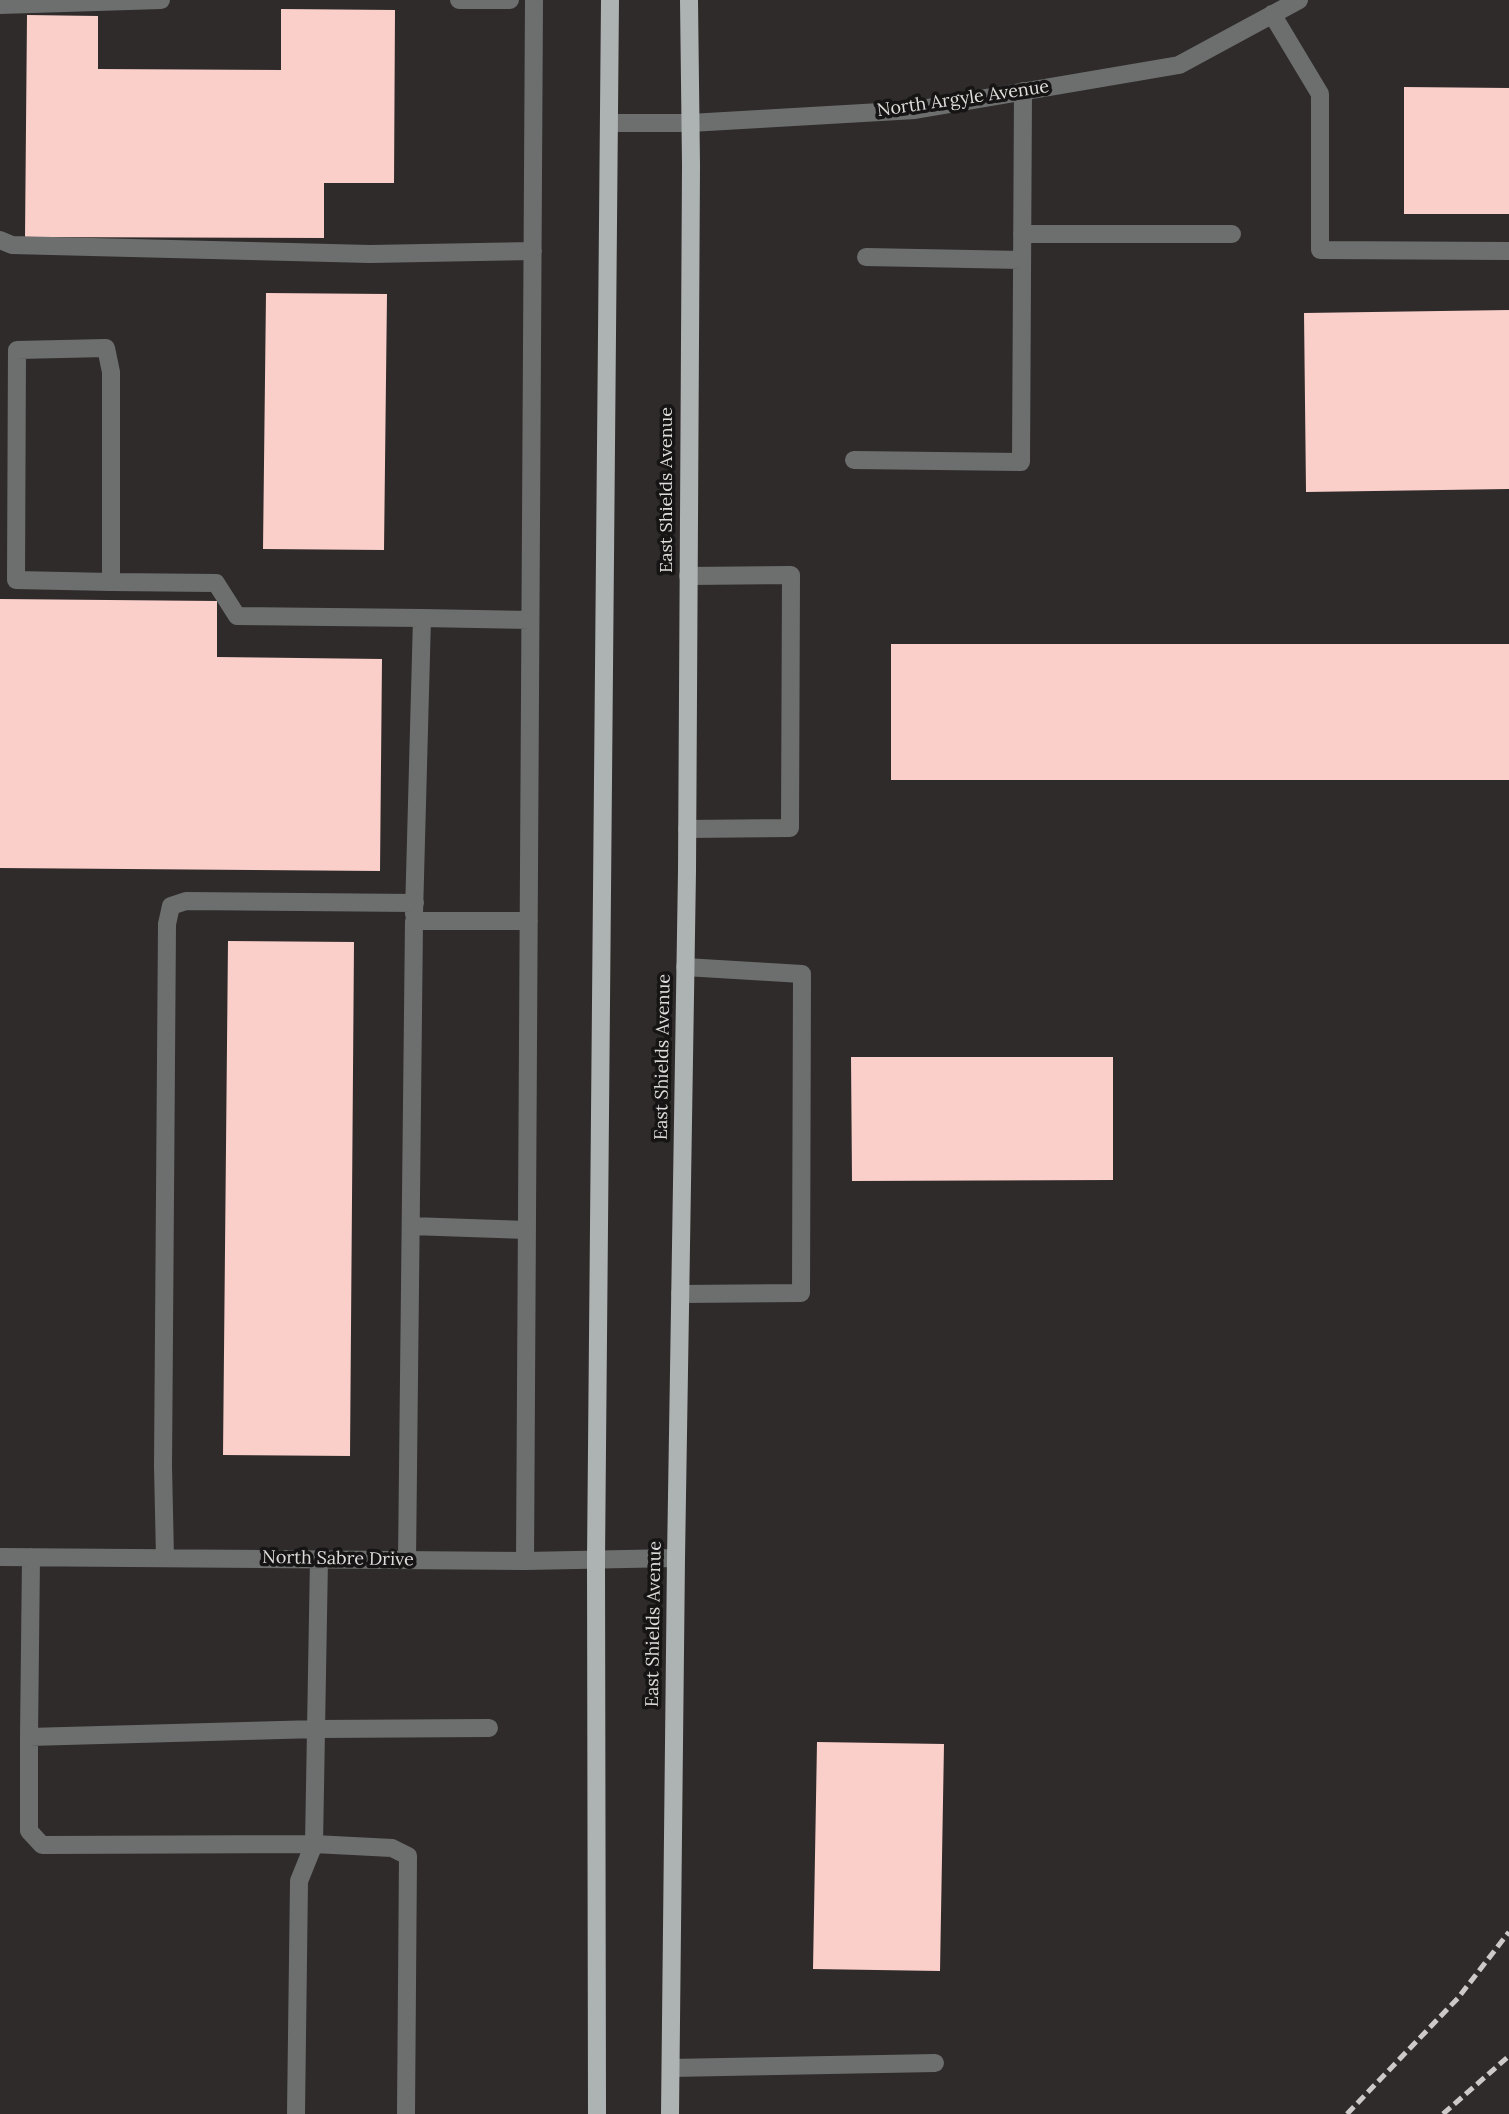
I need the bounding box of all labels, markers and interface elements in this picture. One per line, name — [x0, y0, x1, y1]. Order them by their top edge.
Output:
street label: North Argyle Avenue — [876, 76, 1050, 122]
street label: East Shields Avenue — [656, 407, 678, 573]
street label: East Shields Avenue — [651, 974, 675, 1140]
street label: East Shields Avenue — [642, 1541, 666, 1707]
street label: North Sabre Drive — [262, 1547, 414, 1571]

